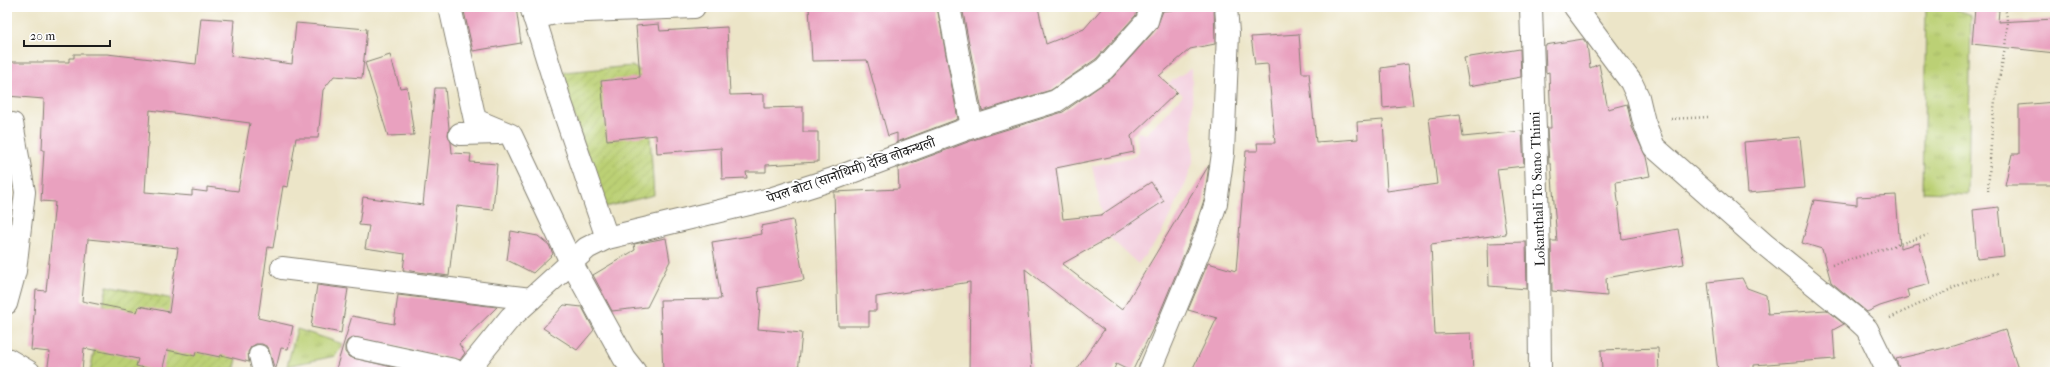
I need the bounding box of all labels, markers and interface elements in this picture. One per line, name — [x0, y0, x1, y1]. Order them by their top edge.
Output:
scale bar — [24, 22, 110, 48]
text: 20 m — [30, 29, 55, 43]
street label: Lokanthali To Sano Thimi — [1526, 111, 1549, 267]
street label: पेपल बोटा (सानोथिमी) देखि लोकन्थली — [763, 132, 938, 208]

